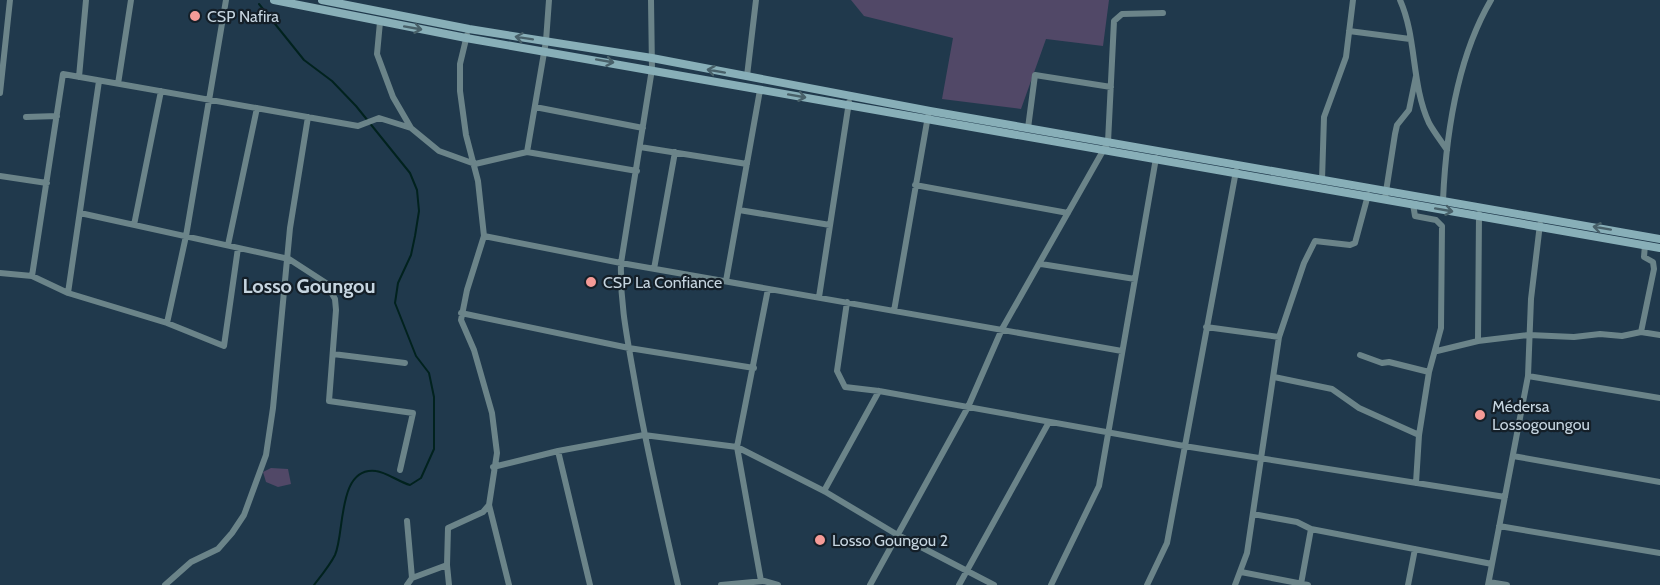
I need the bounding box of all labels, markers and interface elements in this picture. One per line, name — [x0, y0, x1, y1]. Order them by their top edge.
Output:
place label: CSP Nafira — [207, 7, 279, 26]
marker: CSP Nafira — [188, 9, 202, 23]
one-way arrow — [403, 23, 423, 34]
one-way arrow — [515, 32, 535, 43]
one-way arrow — [595, 56, 615, 67]
one-way arrow — [707, 65, 727, 76]
one-way arrow — [787, 91, 807, 102]
one-way arrow — [1434, 205, 1454, 216]
one-way arrow — [1593, 223, 1613, 234]
place label: CSP La Confiance — [603, 273, 722, 292]
district label: Losso Goungou — [242, 274, 376, 298]
marker: CSP La Confiance — [584, 275, 598, 289]
place label: Médersa Lossogoungou — [1492, 397, 1590, 434]
marker: Médersa Lossogoungou — [1473, 408, 1487, 422]
place label: Losso Goungou 2 — [832, 531, 948, 550]
marker: Losso Goungou 2 — [813, 533, 827, 547]

